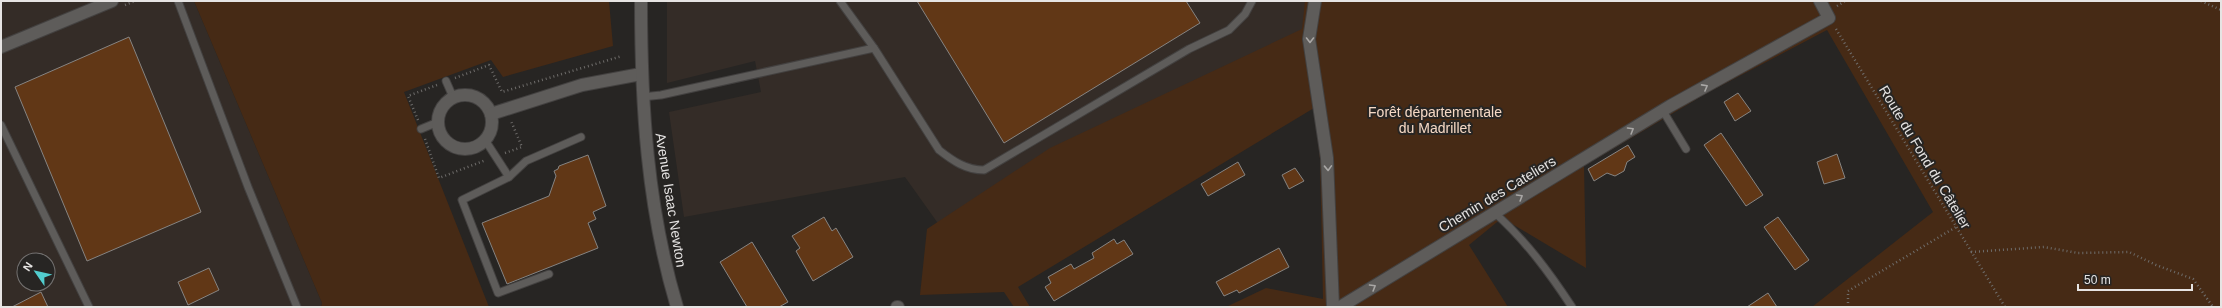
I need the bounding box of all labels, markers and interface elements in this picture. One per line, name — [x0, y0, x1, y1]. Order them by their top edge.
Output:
one-way arrow — [1306, 37, 1314, 43]
street label: Route du Fond du Câtelier — [1876, 82, 1974, 232]
one-way arrow — [1700, 85, 1708, 92]
park label: Forêt départementale du Madrillet — [1368, 104, 1502, 136]
one-way arrow — [1627, 127, 1634, 135]
street label: Avenue Isaac Newton — [652, 132, 690, 268]
street label: Chemin des Cateliers — [1436, 153, 1558, 235]
one-way arrow — [1323, 165, 1332, 171]
one-way arrow — [1516, 195, 1523, 202]
north arrow — [16, 252, 56, 292]
text: N — [21, 260, 35, 273]
scale bar — [2078, 266, 2192, 292]
text: 50 m — [2084, 273, 2111, 287]
one-way arrow — [1369, 284, 1376, 291]

